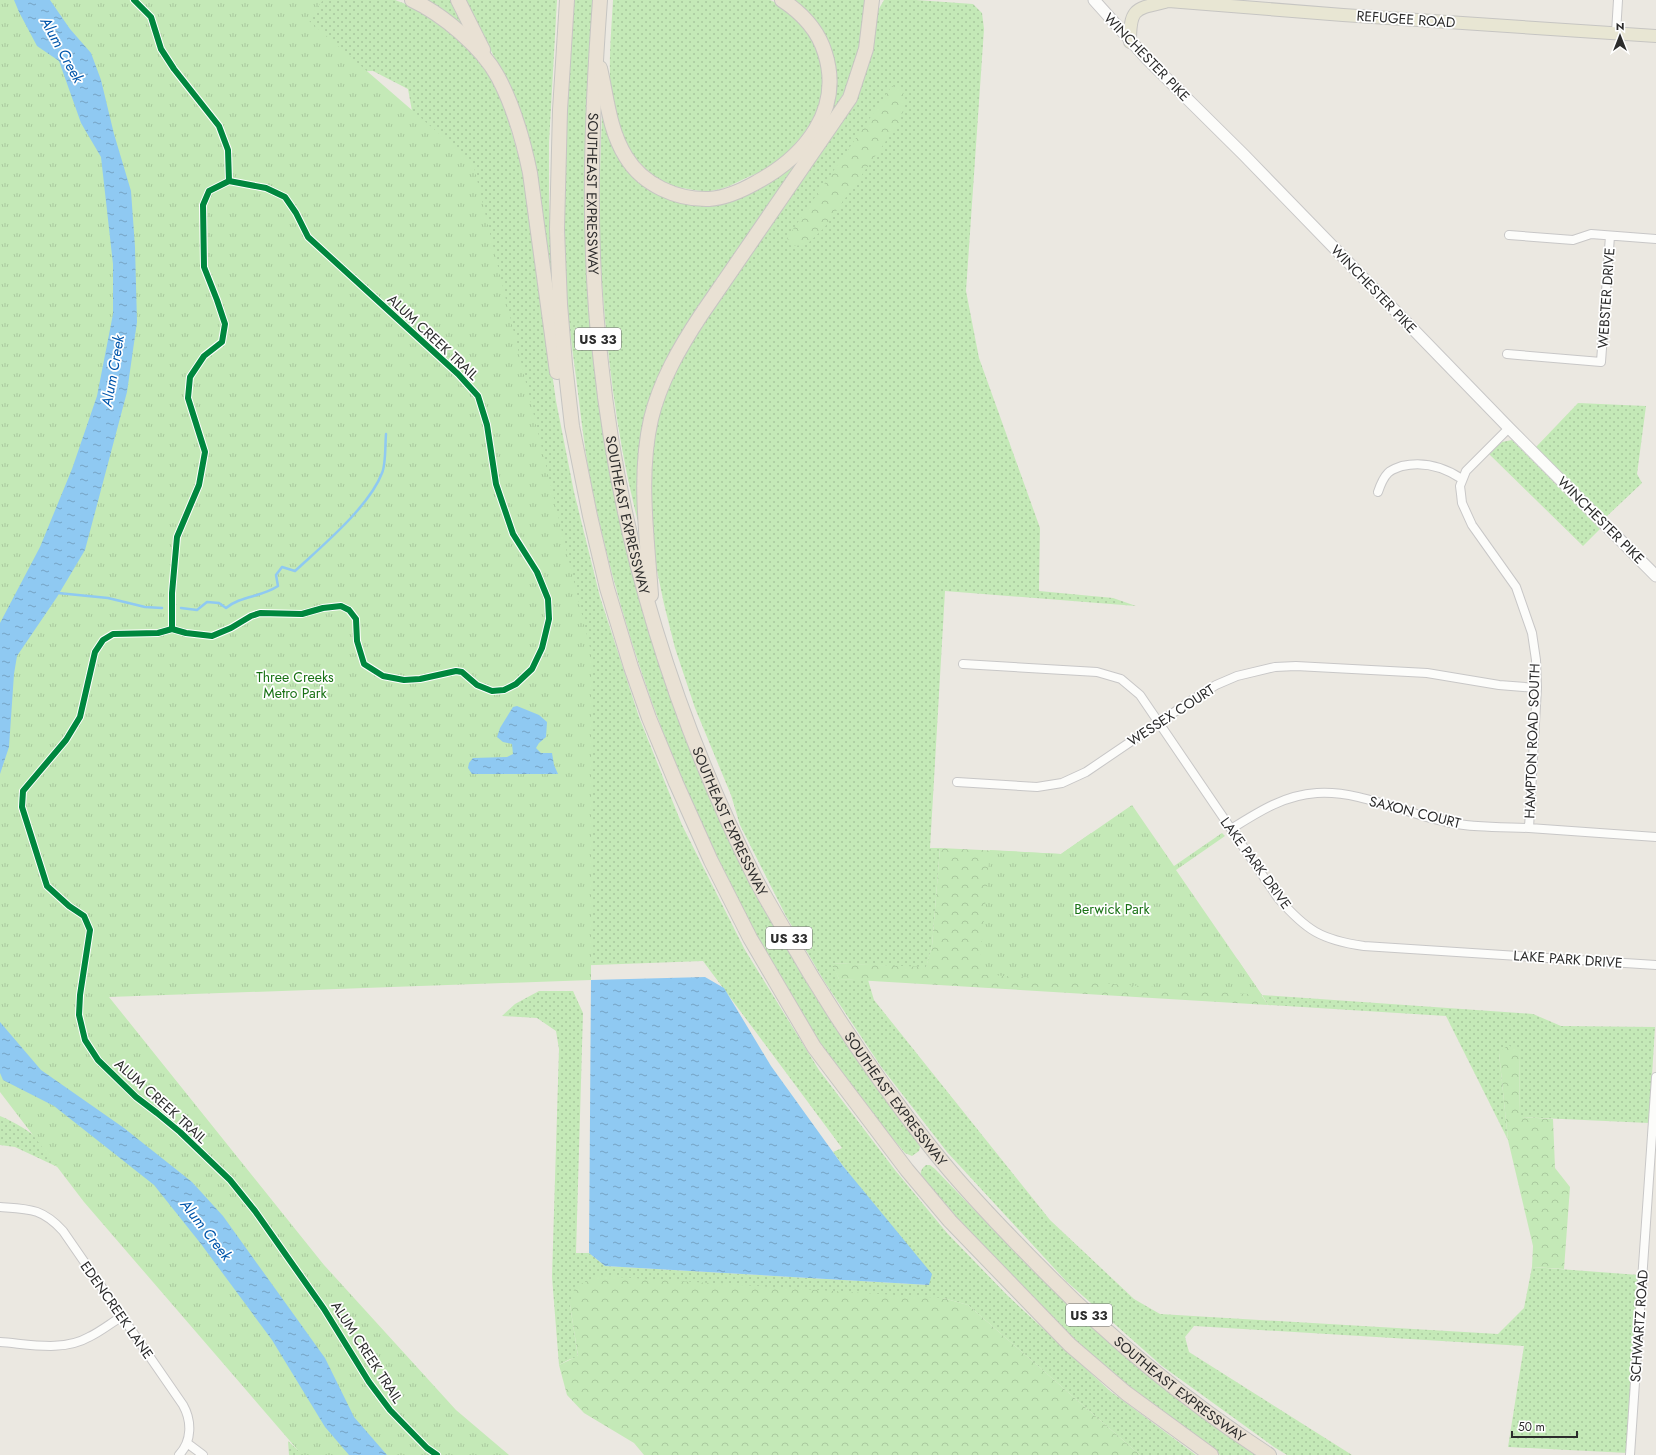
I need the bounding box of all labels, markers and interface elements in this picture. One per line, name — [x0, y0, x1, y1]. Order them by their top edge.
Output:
street label: REFUGEE ROAD — [1356, 6, 1456, 32]
street label: WINCHESTER PIKE — [1099, 8, 1195, 106]
water label: Alum Creek — [34, 12, 90, 88]
north arrow — [1600, 16, 1640, 56]
text: N — [1616, 18, 1624, 34]
street label: SOUTHEAST EXPRESSWAY — [582, 112, 604, 275]
street label: WINCHESTER PIKE — [1326, 240, 1422, 338]
street label: WEBSTER DRIVE — [1593, 247, 1619, 349]
street label: ALUM CREEK TRAIL — [383, 289, 484, 385]
road number: US 33 — [575, 328, 621, 350]
water label: Alum Creek — [96, 333, 130, 410]
street label: SOUTHEAST EXPRESSWAY — [601, 434, 655, 597]
street label: WINCHESTER PIKE — [1553, 472, 1649, 568]
street label: HAMPTON ROAD SOUTH — [1519, 663, 1545, 819]
park label: Three Creeks Metro Park — [256, 667, 334, 703]
street label: WESSEX COURT — [1123, 679, 1219, 751]
street label: SOUTHEAST EXPRESSWAY — [687, 744, 773, 900]
street label: SAXON COURT — [1367, 791, 1463, 833]
street label: LAKE PARK DRIVE — [1216, 813, 1296, 913]
park label: Berwick Park — [1074, 899, 1151, 919]
road number: US 33 — [766, 927, 812, 949]
street label: LAKE PARK DRIVE — [1513, 945, 1623, 973]
street label: SOUTHEAST EXPRESSWAY — [839, 1028, 952, 1170]
street label: ALUM CREEK TRAIL — [110, 1054, 212, 1148]
water label: Alum Creek — [174, 1194, 237, 1266]
street label: EDENCREEK LANE — [76, 1257, 158, 1363]
street label: SCHWARTZ ROAD — [1625, 1269, 1653, 1383]
street label: ALUM CREEK TRAIL — [326, 1297, 408, 1408]
road number: US 33 — [1066, 1304, 1112, 1326]
street label: SOUTHEAST EXPRESSWAY — [1110, 1332, 1250, 1447]
scale bar — [1512, 1413, 1577, 1439]
text: 50 m — [1518, 1418, 1545, 1436]

